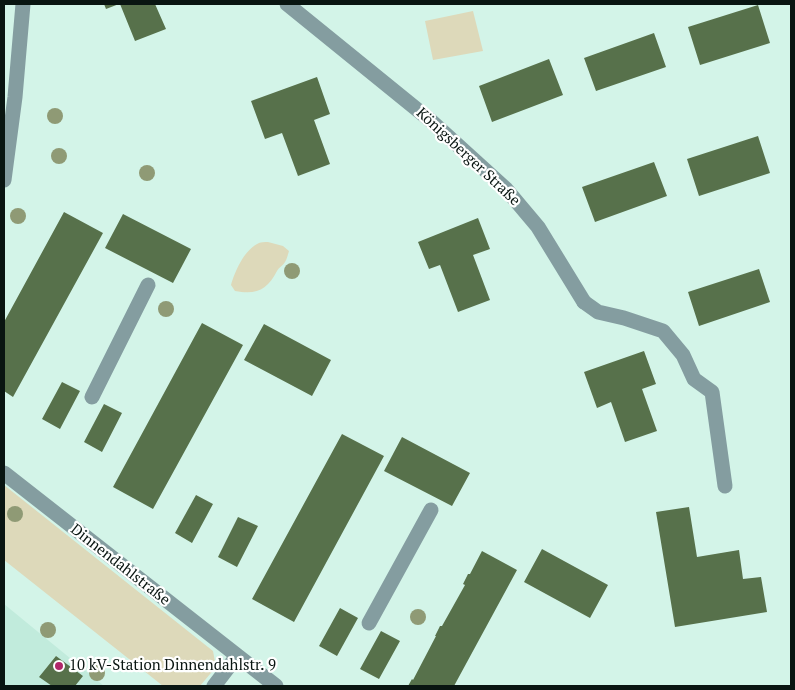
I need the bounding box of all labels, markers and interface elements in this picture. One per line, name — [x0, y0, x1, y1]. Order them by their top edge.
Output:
street label: Königsberger Straße — [412, 104, 524, 210]
street label: Dinnendahlstraße — [67, 521, 173, 609]
place label: 10 kV-Station Dinnendahlstr. 9 — [69, 657, 276, 675]
marker: 10 kV-Station Dinnendahlstr. 9 — [53, 660, 65, 672]

